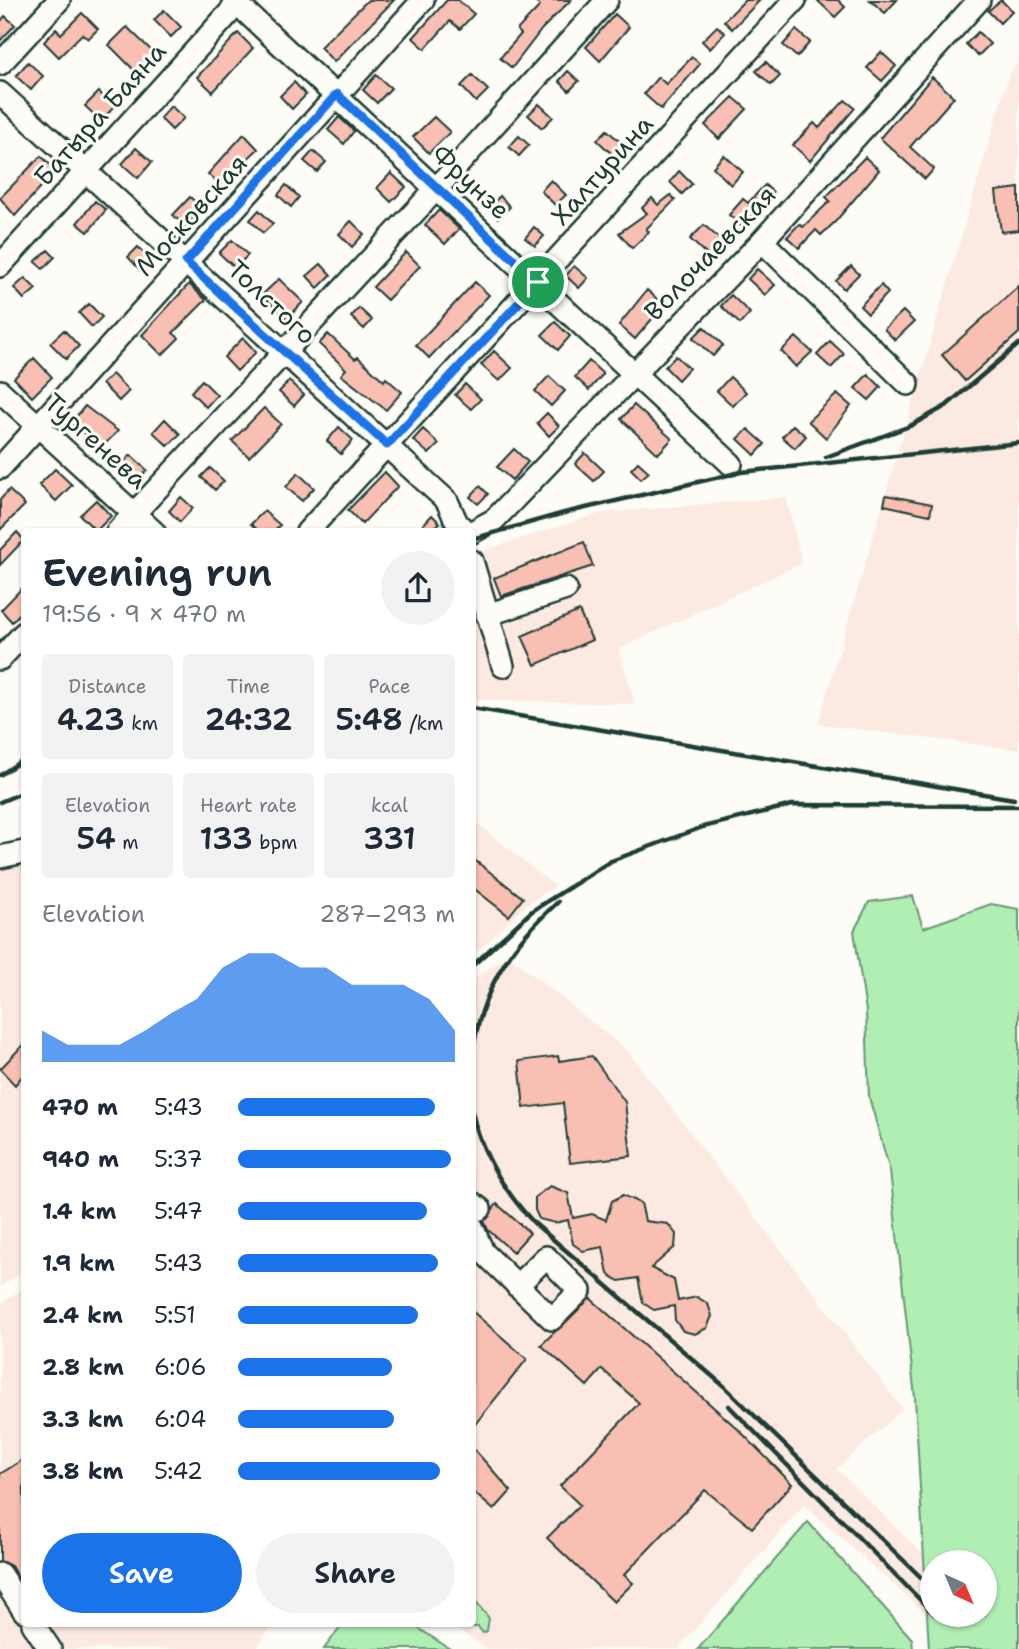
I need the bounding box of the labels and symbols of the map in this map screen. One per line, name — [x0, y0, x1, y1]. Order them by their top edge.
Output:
street label: Батыра Баяна — [26, 34, 174, 193]
street label: Халтурина — [543, 107, 661, 232]
street label: Фрунзе — [424, 136, 518, 227]
street label: Московская — [126, 146, 255, 283]
street label: Волочаевская — [636, 177, 783, 328]
street label: Толстого — [220, 251, 324, 352]
pin — [508, 252, 568, 312]
street label: Тургенева — [37, 385, 156, 496]
north arrow — [920, 1550, 998, 1628]

